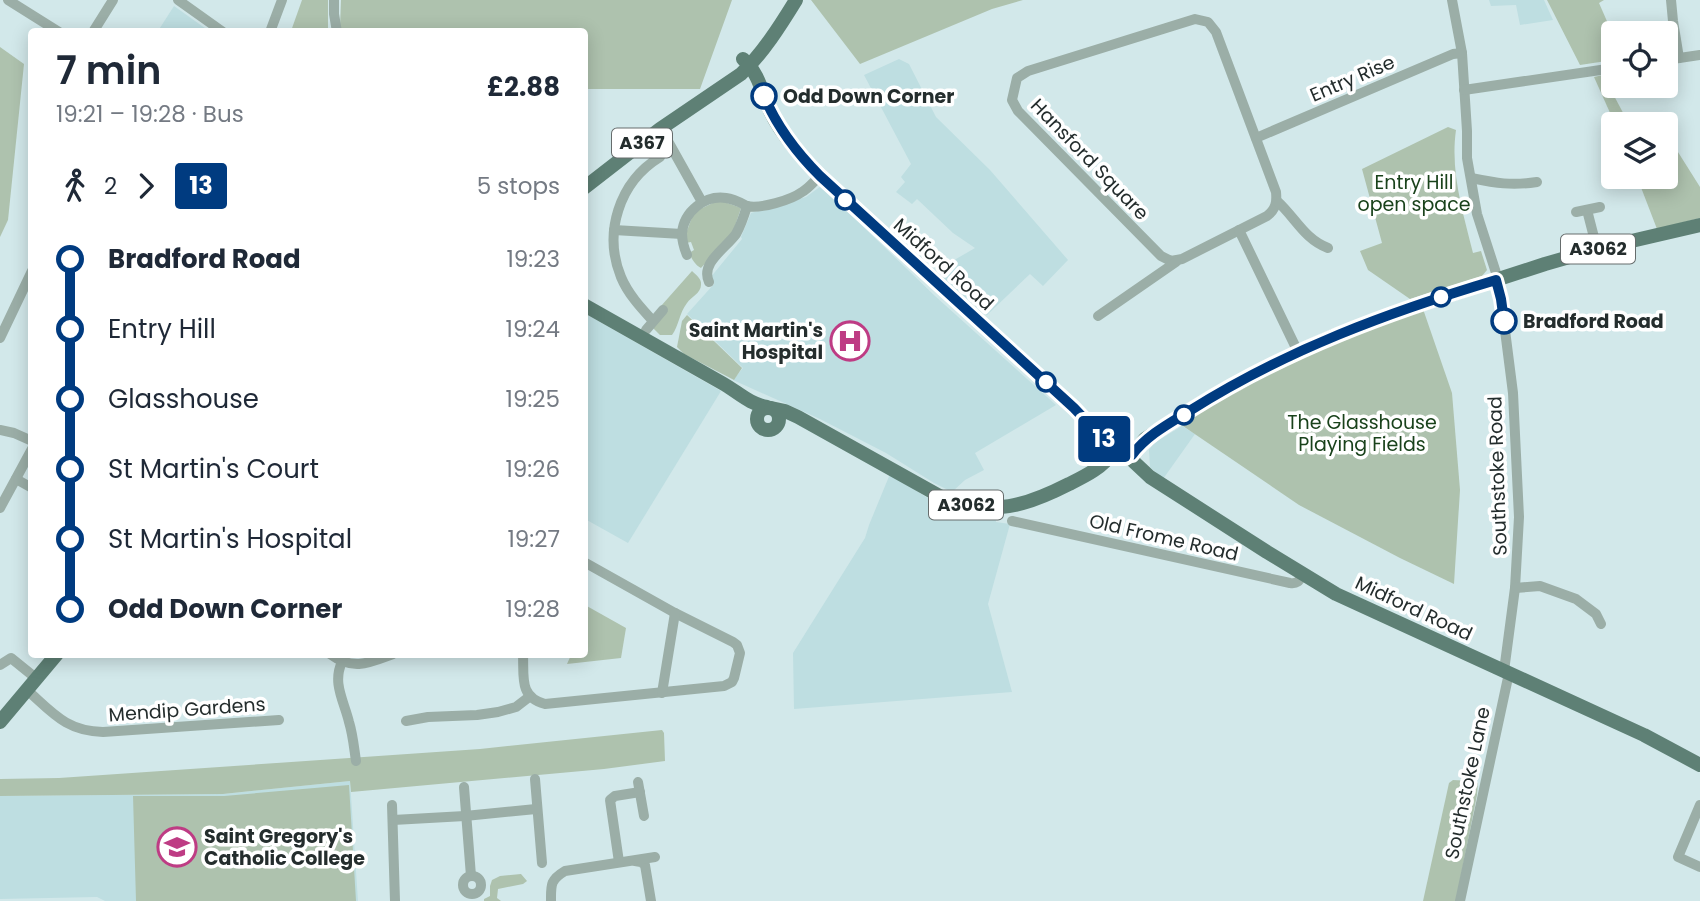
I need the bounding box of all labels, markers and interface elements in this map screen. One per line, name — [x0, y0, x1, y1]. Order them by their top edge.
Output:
map controls — [1601, 21, 1678, 189]
button: locate — [1601, 21, 1678, 98]
text: 7 min — [56, 44, 161, 97]
street label: Entry Rise — [1306, 49, 1399, 108]
text: £2.88 — [487, 69, 560, 105]
marker: Odd Down Corner — [751, 83, 777, 109]
place label: Odd Down Corner — [783, 83, 954, 110]
street label: Hansford Square — [1025, 93, 1155, 226]
text: 19:21 – 19:28 · Bus — [56, 98, 244, 130]
button: layers — [1601, 112, 1678, 189]
road number: A367 — [612, 128, 672, 158]
icon: walk — [56, 167, 94, 205]
icon: forward — [127, 167, 165, 205]
text: 13 — [189, 169, 213, 202]
park label: Entry Hill open space — [1358, 169, 1470, 218]
text: 2 — [104, 170, 117, 202]
text: 5 stops — [477, 170, 560, 202]
unlabelled marker — [835, 190, 855, 210]
street label: Midford Road — [888, 212, 1000, 317]
road number: A3062 — [1561, 234, 1635, 264]
text: Bradford Road — [108, 241, 301, 277]
text: 19:23 — [506, 243, 560, 275]
unlabelled marker — [1431, 287, 1451, 307]
marker: Bradford Road — [1491, 308, 1517, 334]
place label: Bradford Road — [1523, 308, 1664, 335]
text: Entry Hill — [108, 311, 216, 347]
text: 19:24 — [506, 313, 560, 345]
place label: Saint Martin's Hospital — [689, 317, 823, 366]
hospital icon: Saint Martin's Hospital — [829, 320, 871, 362]
unlabelled marker — [1036, 372, 1056, 392]
text: Glasshouse — [108, 381, 259, 417]
text: 19:25 — [506, 383, 560, 415]
street label: Southstoke Road — [1481, 396, 1514, 556]
unlabelled marker — [1174, 405, 1194, 425]
park label: The Glasshouse Playing Fields — [1287, 409, 1437, 458]
line badge: 13 — [1072, 416, 1136, 462]
text: 13 — [1092, 422, 1116, 455]
text: St Martin's Court — [108, 451, 319, 487]
text: 19:26 — [505, 453, 560, 485]
road number: A3062 — [929, 490, 1003, 520]
street label: Old Frome Road — [1087, 507, 1241, 568]
text: St Martin's Hospital — [108, 521, 352, 557]
text: 19:27 — [507, 523, 560, 555]
street label: Midford Road — [1351, 569, 1477, 647]
text: Odd Down Corner — [108, 591, 342, 627]
text: 19:28 — [506, 593, 560, 625]
street label: Mendip Gardens — [108, 691, 266, 728]
street label: Southstoke Lane — [1438, 704, 1497, 862]
place label: Saint Gregory's Catholic College — [204, 823, 365, 872]
school or university icon: Saint Gregory's Catholic College — [156, 826, 198, 868]

